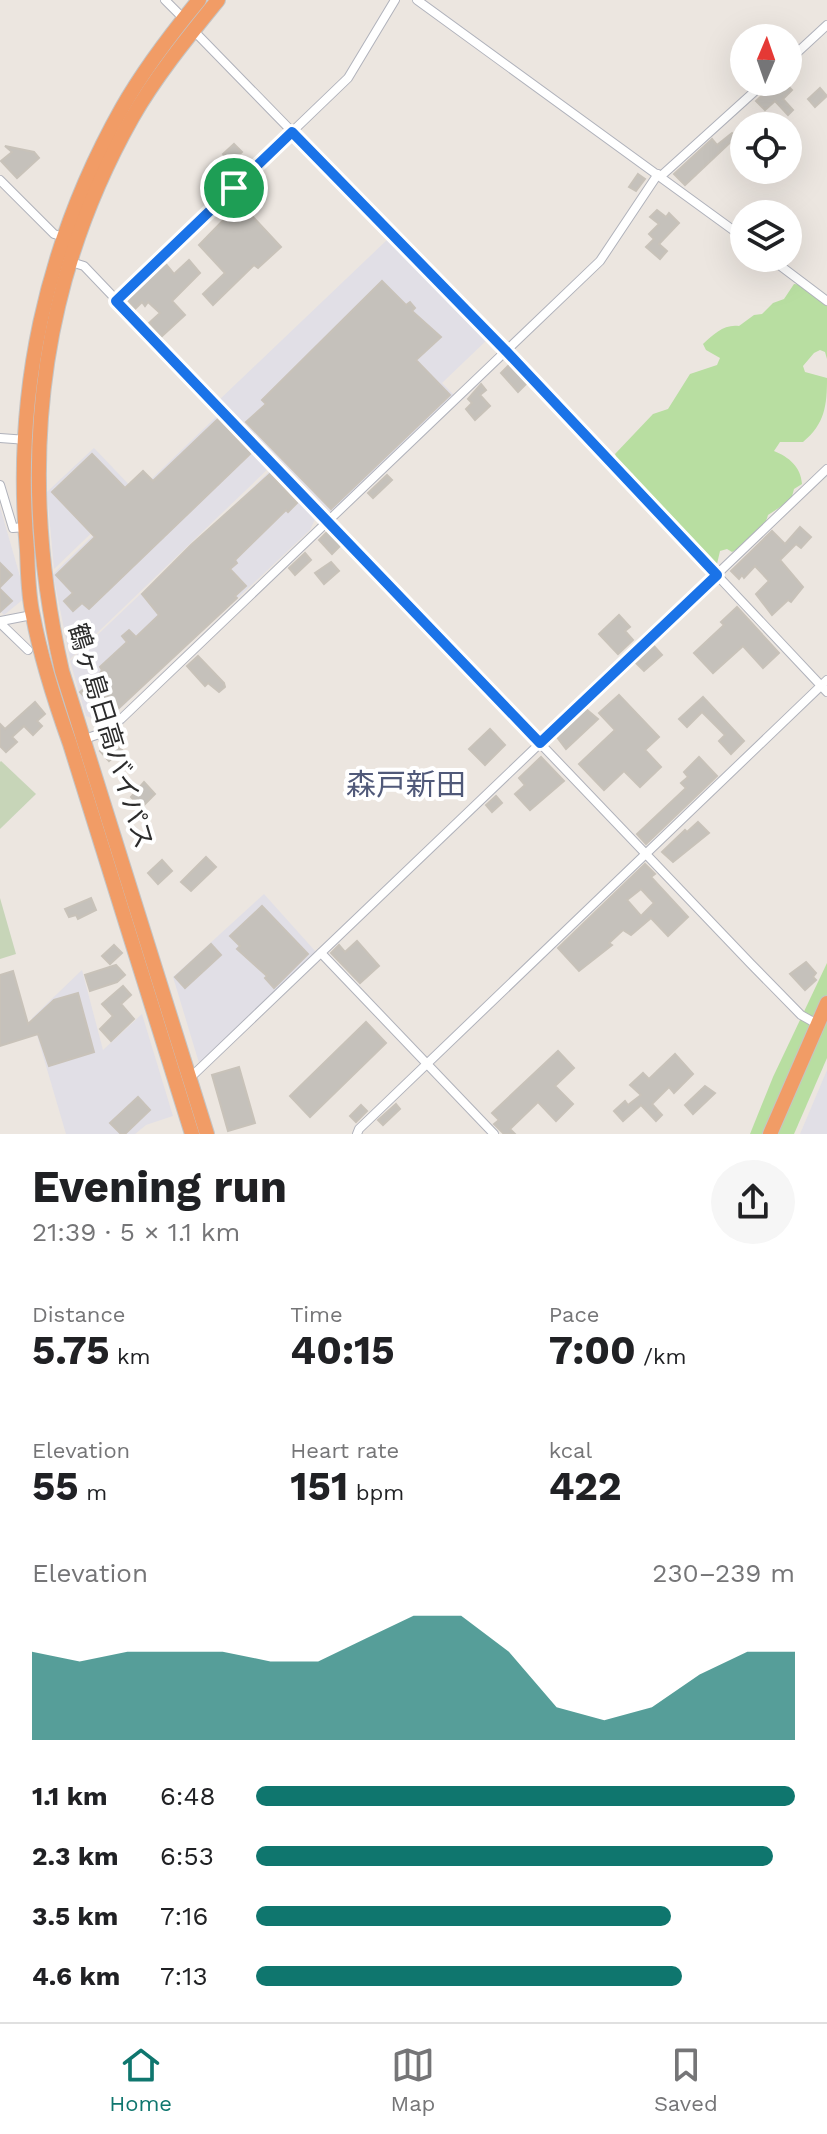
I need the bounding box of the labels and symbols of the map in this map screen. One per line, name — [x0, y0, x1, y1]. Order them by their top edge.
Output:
north arrow — [730, 24, 802, 96]
pin — [200, 154, 268, 222]
street label: 鶴ヶ島日高バイパス — [63, 620, 159, 852]
district label: 森戸新田 — [346, 767, 466, 802]

